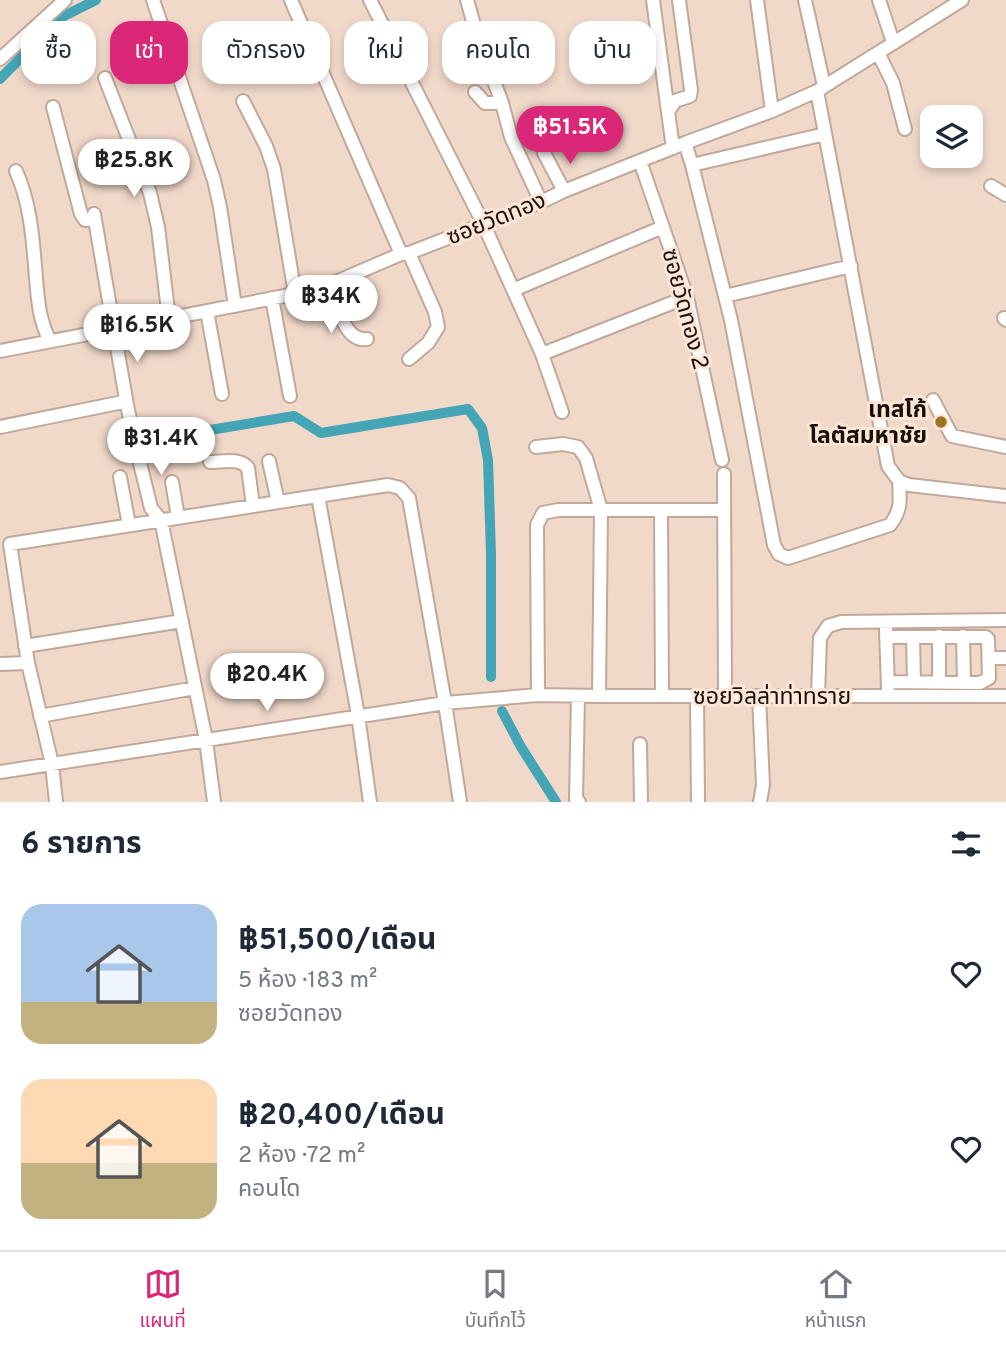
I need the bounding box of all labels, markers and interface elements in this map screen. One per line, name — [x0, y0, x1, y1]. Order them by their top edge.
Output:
chip: ซื้อ — [21, 21, 96, 84]
chip: เช่า — [110, 21, 188, 84]
chip: ตัวกรอง — [202, 21, 330, 84]
chip: ใหม่ — [344, 21, 428, 84]
chip: คอนโด — [442, 21, 555, 84]
chip: บ้าน — [569, 21, 656, 84]
map controls — [920, 105, 983, 168]
button: layers — [920, 105, 983, 168]
pin: ฿51.5K — [513, 106, 627, 166]
text: ฿51.5K — [532, 114, 608, 143]
pin: ฿25.8K — [77, 140, 191, 199]
text: ฿25.8K — [94, 147, 174, 176]
street label: ซอยวัดทอง — [443, 187, 551, 253]
street label: ซอยวัดทอง 2 — [654, 246, 714, 373]
pin: ฿34K — [290, 276, 372, 335]
text: ฿34K — [301, 283, 361, 312]
pin: ฿16.5K — [80, 304, 194, 364]
text: ฿16.5K — [99, 312, 175, 341]
place label: เทสโก้ โลตัสมหาชัย — [809, 397, 927, 452]
marker: เทสโก้ โลตัสมหาชัย — [933, 414, 949, 430]
pin: ฿31.4K — [104, 418, 218, 477]
text: ฿31.4K — [123, 425, 199, 454]
pin: ฿20.4K — [210, 654, 324, 713]
text: ฿20.4K — [226, 661, 308, 690]
street label: ซอยวิลล่าท่าทราย — [693, 684, 851, 713]
icon: filters — [947, 825, 985, 863]
text: 6 รายการ — [21, 827, 142, 864]
text: ฿51,500/เดือน — [238, 923, 436, 960]
icon: home — [77, 932, 161, 1016]
icon: heart — [947, 955, 985, 993]
text: 5 ห้อง · 183 m² — [238, 967, 377, 996]
text: ซอยวัดทอง — [238, 1001, 343, 1030]
text: ฿20,400/เดือน — [238, 1098, 445, 1135]
icon: home — [77, 1107, 161, 1191]
icon: heart — [947, 1130, 985, 1168]
text: 2 ห้อง · 72 m² — [238, 1142, 365, 1171]
text: คอนโด — [238, 1176, 300, 1205]
tab: แผนที่ — [139, 1265, 186, 1336]
tab: บันทึกไว้ — [465, 1265, 526, 1336]
tab: หน้าแรก — [805, 1265, 867, 1336]

